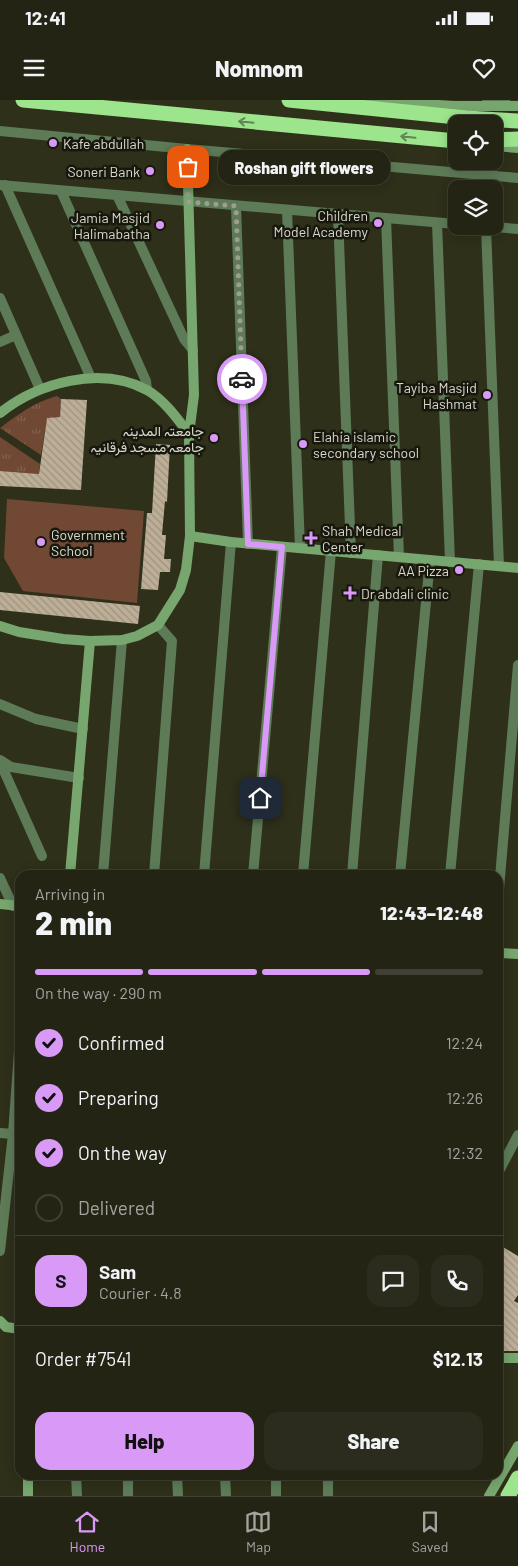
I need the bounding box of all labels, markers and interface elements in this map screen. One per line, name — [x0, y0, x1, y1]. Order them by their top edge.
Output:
text: 12:41 — [25, 6, 66, 29]
icon: menu — [20, 54, 48, 82]
icon: heart — [470, 54, 498, 82]
text: Nomnom — [215, 55, 303, 81]
map controls — [448, 115, 503, 235]
button: locate — [448, 115, 503, 170]
one-way arrow — [238, 117, 254, 126]
one-way arrow — [400, 132, 416, 142]
place label: Kafe abdullah — [63, 135, 144, 152]
marker: Kafe abdullah — [47, 137, 59, 149]
pin — [167, 146, 209, 188]
callout: Roshan gift flowers — [218, 150, 390, 184]
icon: bag — [174, 153, 202, 181]
text: Roshan gift flowers — [234, 158, 374, 177]
place label: Soneri Bank — [67, 163, 140, 180]
marker: Soneri Bank — [144, 165, 156, 177]
button: layers — [448, 180, 503, 235]
place label: Children Model Academy — [273, 207, 369, 240]
place label: Jamia Masjid Halimabatha — [71, 209, 150, 242]
marker: Children Model Academy — [372, 217, 384, 229]
marker: Jamia Masjid Halimabatha — [154, 219, 166, 231]
courier — [217, 354, 267, 404]
icon: car — [228, 365, 256, 393]
place label: Tayiba Masjid Hashmat — [396, 379, 477, 412]
marker: Tayiba Masjid Hashmat — [481, 389, 493, 401]
place label: جامعتہ المدینہ جامعہ مسجد فرقانیہ — [91, 422, 204, 456]
place label: Elahia islamic secondary school — [313, 428, 419, 461]
marker: جامعتہ المدینہ جامعہ مسجد فرقانیہ — [208, 432, 220, 444]
marker: Elahia islamic secondary school — [297, 438, 309, 450]
place label: Shah Medical Center — [322, 522, 402, 555]
place label: Government School — [51, 526, 125, 559]
marker: Shah Medical Center — [304, 531, 318, 545]
marker: Government School — [35, 536, 47, 548]
place label: AA Pizza — [398, 562, 449, 579]
marker: AA Pizza — [453, 564, 465, 576]
place label: Dr abdali clinic — [361, 585, 449, 602]
marker: Dr abdali clinic — [343, 586, 357, 600]
pin — [239, 777, 281, 819]
icon: home — [246, 784, 274, 812]
text: Arriving in — [35, 884, 105, 903]
text: 12:43–12:48 — [380, 901, 483, 924]
text: 2 min — [35, 903, 112, 941]
text: On the way · 290 m — [35, 983, 162, 1002]
icon: check — [35, 1029, 63, 1057]
text: Confirmed — [78, 1031, 165, 1054]
text: 12:24 — [446, 1033, 483, 1052]
icon: check — [35, 1084, 63, 1112]
text: Preparing — [78, 1086, 159, 1109]
text: 12:26 — [447, 1088, 483, 1107]
icon: check — [35, 1139, 63, 1167]
text: On the way — [78, 1141, 167, 1164]
text: 12:32 — [447, 1143, 483, 1162]
text: Delivered — [78, 1196, 155, 1219]
button: chat — [367, 1255, 419, 1307]
button: phone — [431, 1255, 483, 1307]
text: Sam — [99, 1260, 136, 1283]
text: S — [55, 1269, 67, 1292]
text: Courier · 4.8 — [99, 1283, 182, 1302]
text: Order #7541 — [35, 1347, 132, 1370]
text: $12.13 — [433, 1347, 483, 1370]
button: Help — [35, 1412, 254, 1470]
button: Share — [264, 1412, 483, 1470]
tab: Home — [70, 1508, 105, 1555]
tab: Map — [244, 1508, 272, 1555]
tab: Saved — [412, 1508, 448, 1555]

